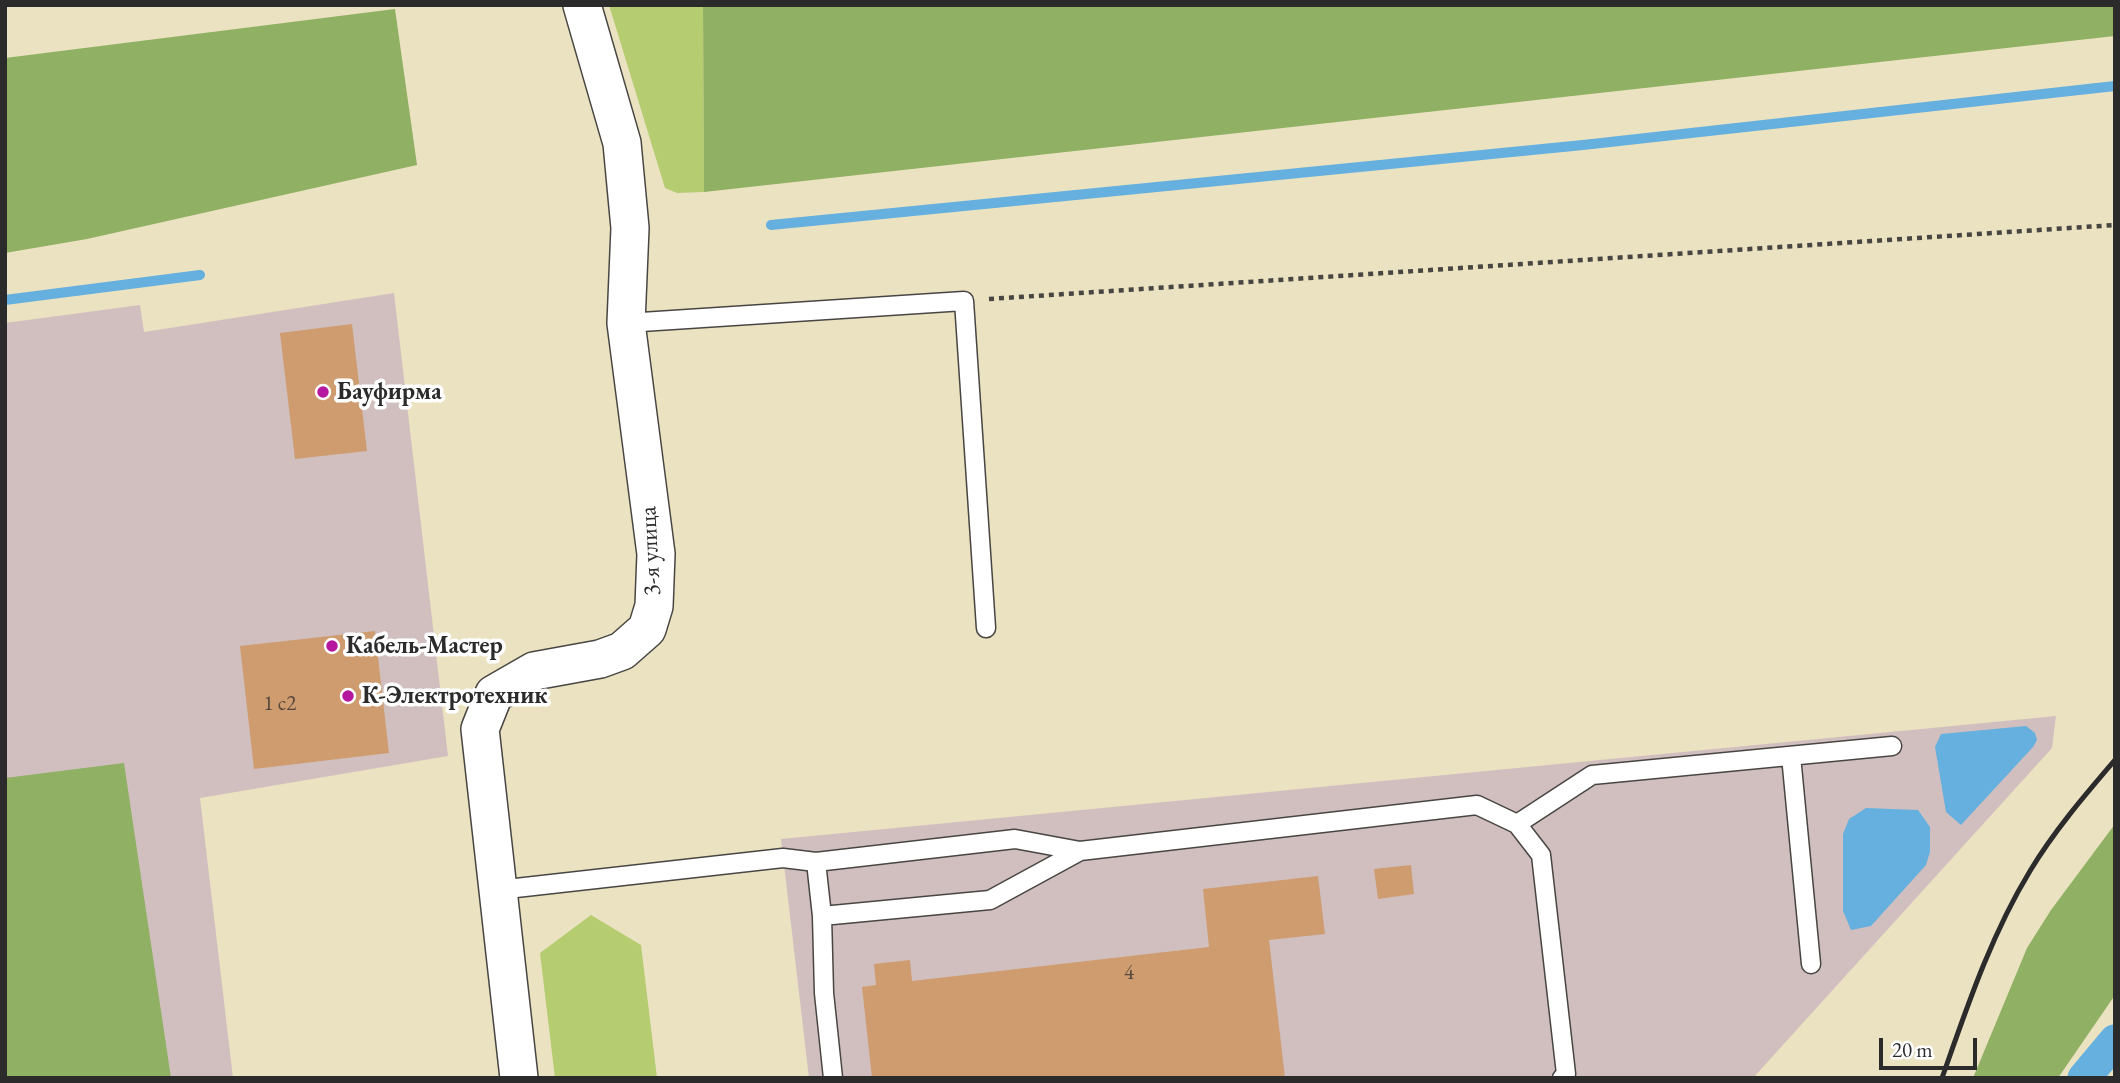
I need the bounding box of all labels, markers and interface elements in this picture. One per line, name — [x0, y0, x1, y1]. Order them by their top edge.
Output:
place label: Бауфирма — [337, 378, 442, 406]
marker: Бауфирма — [315, 384, 331, 400]
street label: 3-я улица — [634, 505, 668, 597]
place label: Кабель-Мастер — [346, 632, 503, 660]
marker: Кабель-Мастер — [324, 638, 340, 654]
place label: К-Электротехник — [362, 682, 548, 710]
marker: К-Электротехник — [340, 688, 356, 704]
house number: 1 с2 — [264, 691, 296, 717]
house number: 4 — [1124, 960, 1134, 986]
scale bar — [1882, 1024, 1980, 1068]
text: 20 m — [1892, 1036, 1933, 1063]

